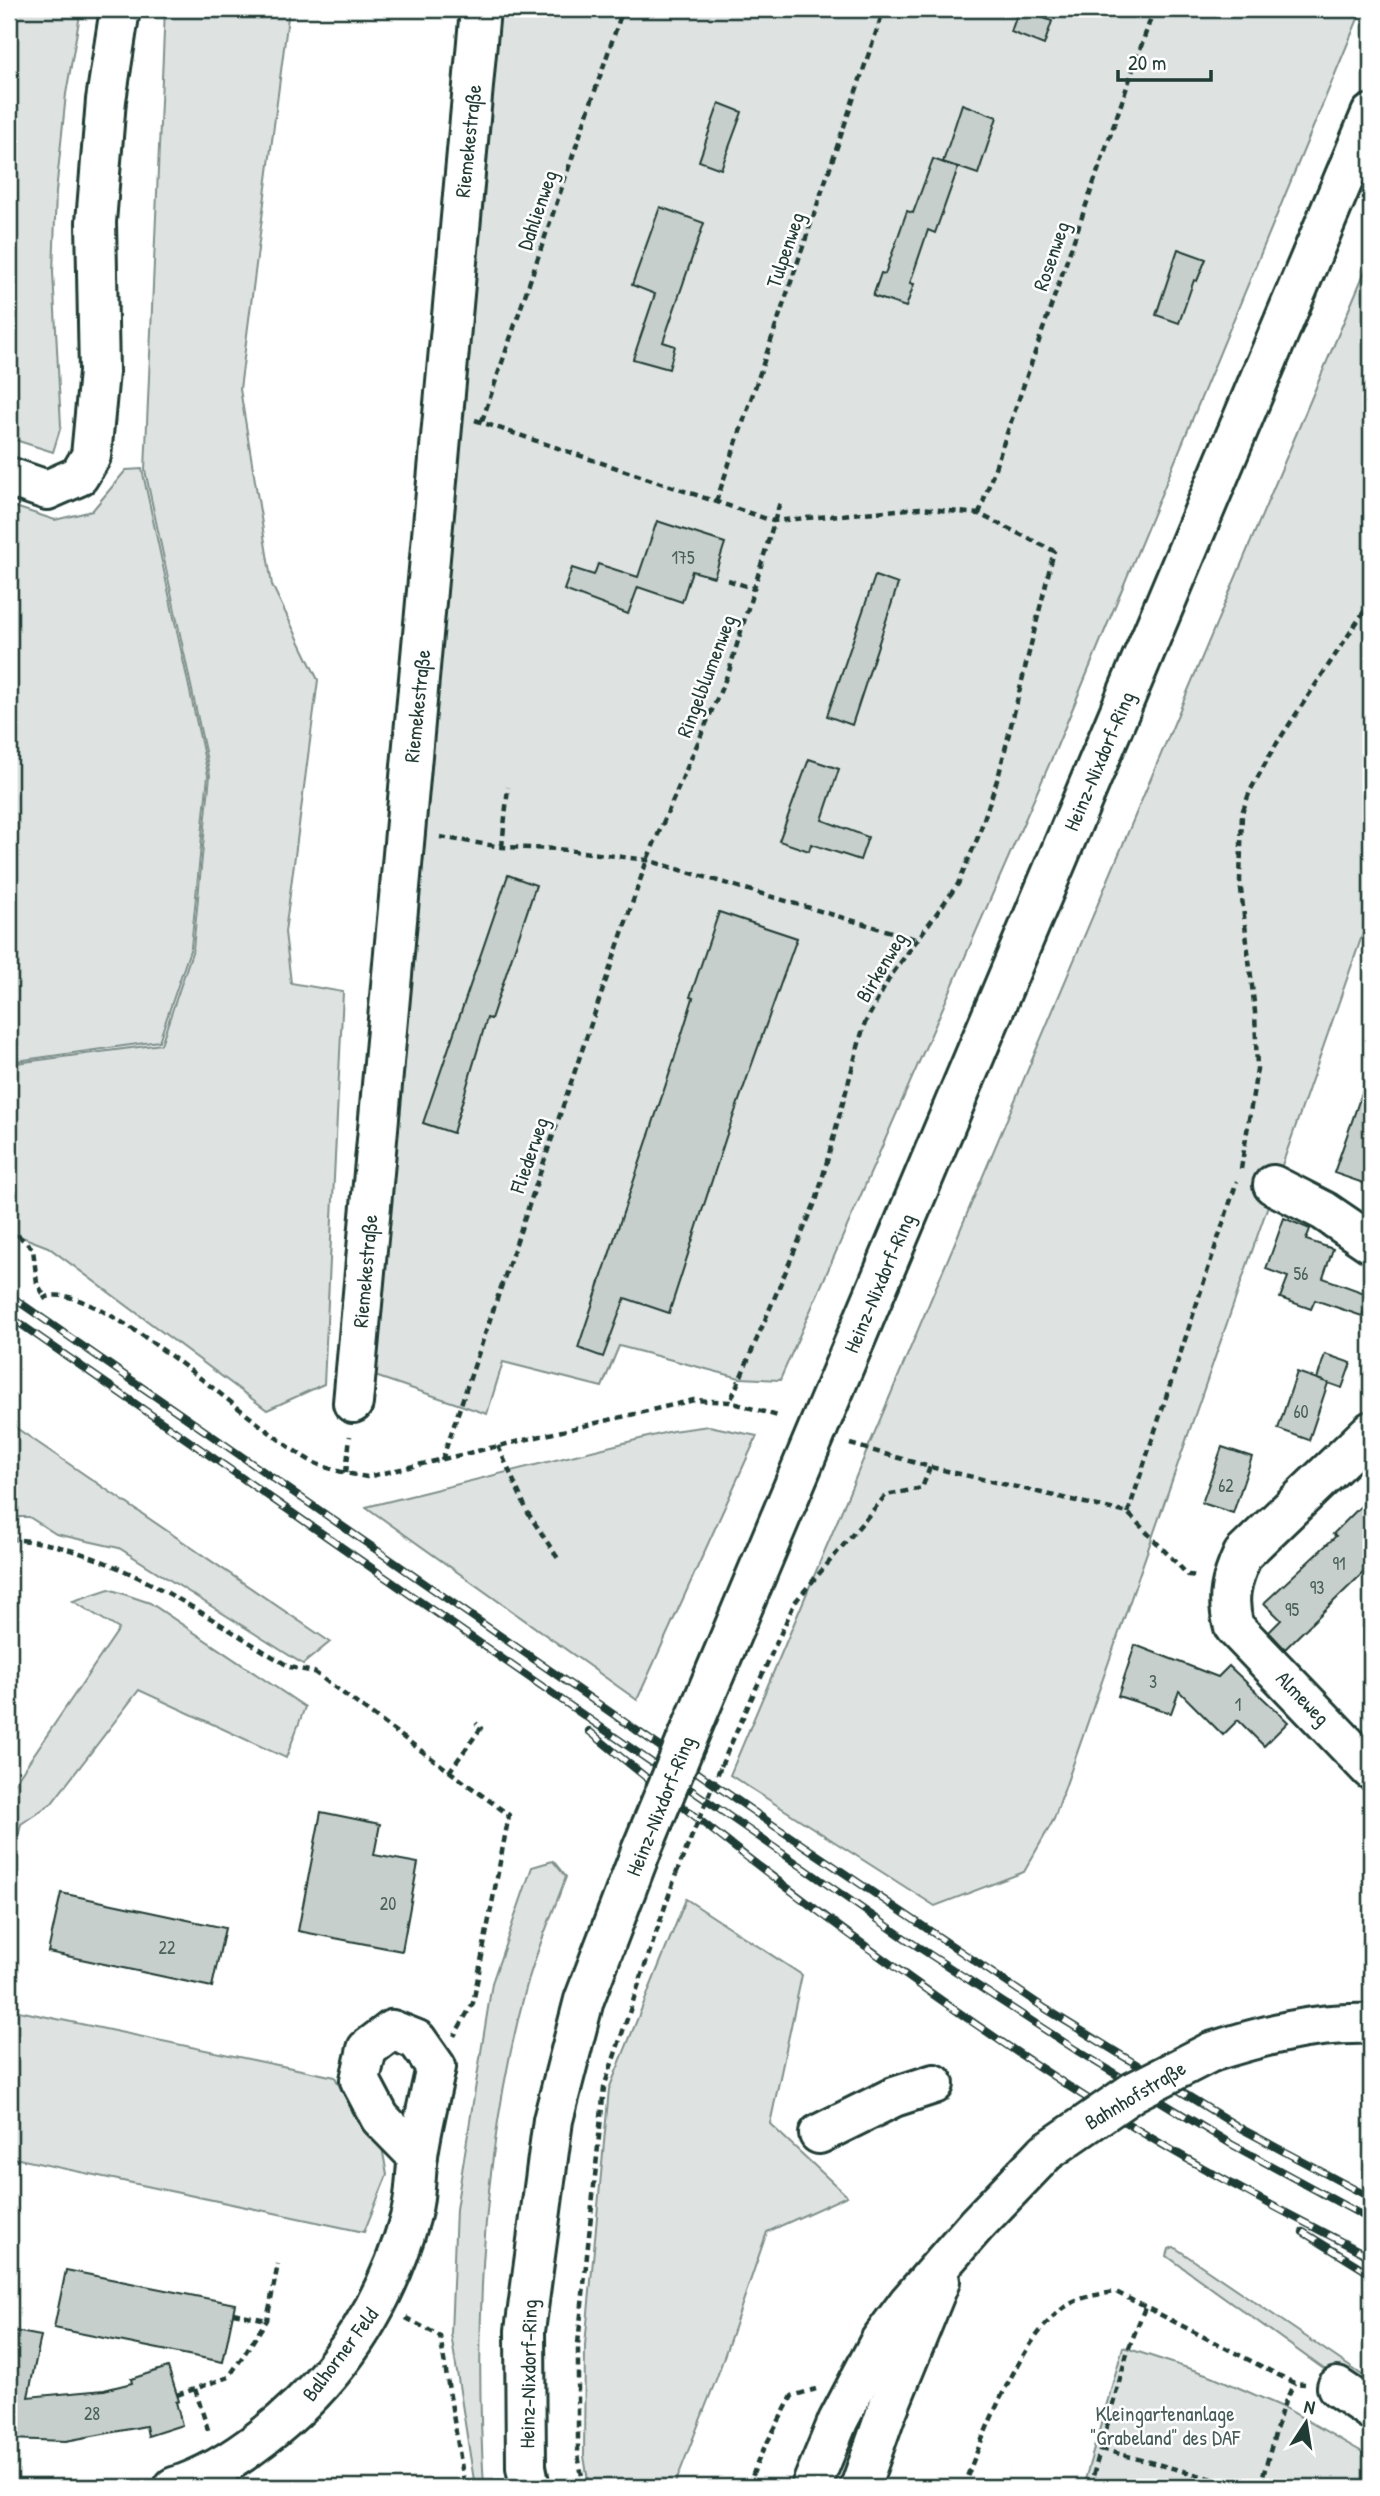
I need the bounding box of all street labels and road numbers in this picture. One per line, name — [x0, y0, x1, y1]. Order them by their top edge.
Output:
street label: Riemekestraße — [448, 83, 488, 199]
street label: Dahlienweg — [510, 166, 564, 254]
street label: Tulpenweg — [759, 208, 811, 292]
street label: Rosenweg — [1026, 218, 1076, 294]
street label: Ringelblumenweg — [669, 610, 743, 742]
street label: Riemekestraße — [397, 648, 437, 764]
street label: Heinz-Nixdorf-Ring — [1057, 687, 1141, 835]
street label: Birkenweg — [849, 926, 913, 1008]
street label: Fliederweg — [502, 1113, 556, 1198]
street label: Heinz-Nixdorf-Ring — [837, 1209, 921, 1357]
street label: Riemekestraße — [346, 1213, 384, 1329]
street label: Almeweg — [1270, 1664, 1336, 1732]
street label: Heinz-Nixdorf-Ring — [619, 1732, 701, 1880]
street label: Bahnhofstraße — [1079, 2053, 1191, 2137]
street label: Heinz-Nixdorf-Ring — [512, 2299, 544, 2449]
street label: Balhorner Feld — [295, 2301, 385, 2407]

